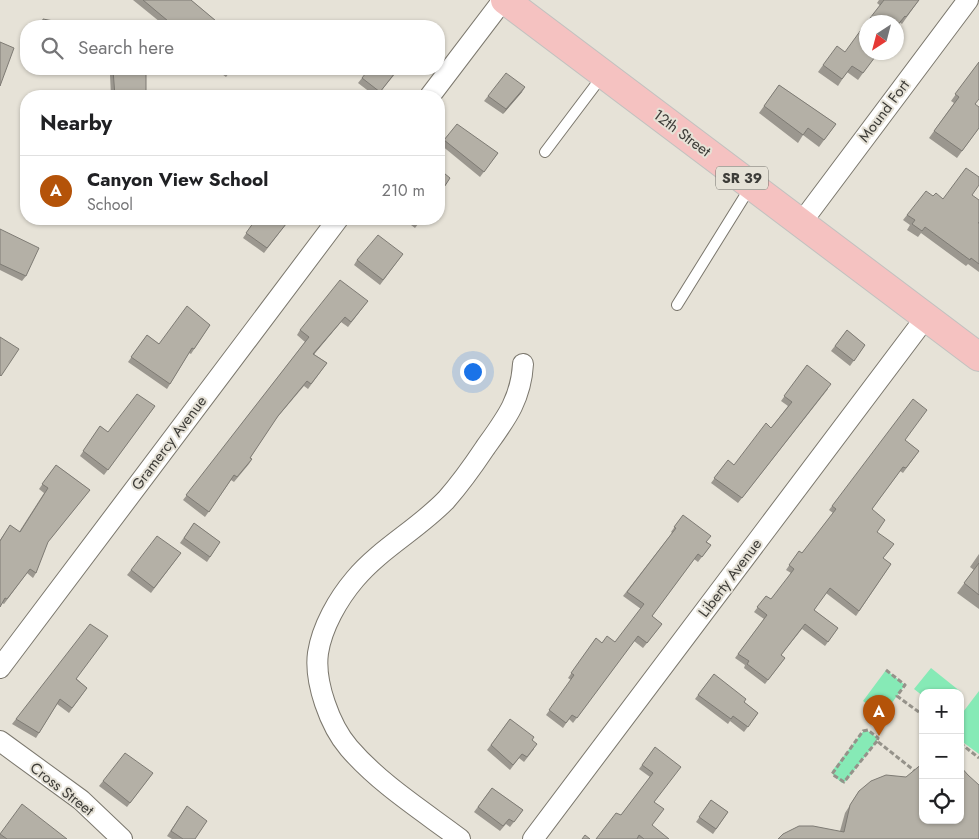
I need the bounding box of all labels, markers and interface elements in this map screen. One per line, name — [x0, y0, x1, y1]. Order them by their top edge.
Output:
north arrow — [859, 15, 904, 60]
search box — [20, 20, 445, 75]
icon: search — [38, 34, 66, 62]
text: Search here — [78, 34, 174, 61]
street label: Mound Fort — [853, 75, 915, 147]
street label: 12th Street — [649, 104, 716, 162]
text: Nearby — [40, 108, 112, 138]
text: Canyon View School — [87, 166, 268, 193]
road number: SR 39 — [716, 167, 768, 190]
text: A — [50, 179, 62, 202]
text: 210 m — [382, 179, 425, 202]
text: School — [87, 193, 133, 216]
your location — [460, 359, 486, 385]
street label: Gramercy Avenue — [126, 391, 212, 495]
street label: Liberty Avenue — [693, 534, 767, 622]
map controls — [919, 689, 964, 824]
button: + — [919, 689, 964, 734]
pin: A — [863, 695, 895, 736]
button: − — [919, 734, 964, 779]
street label: Cross Street — [25, 757, 99, 821]
button: locate — [919, 779, 964, 824]

